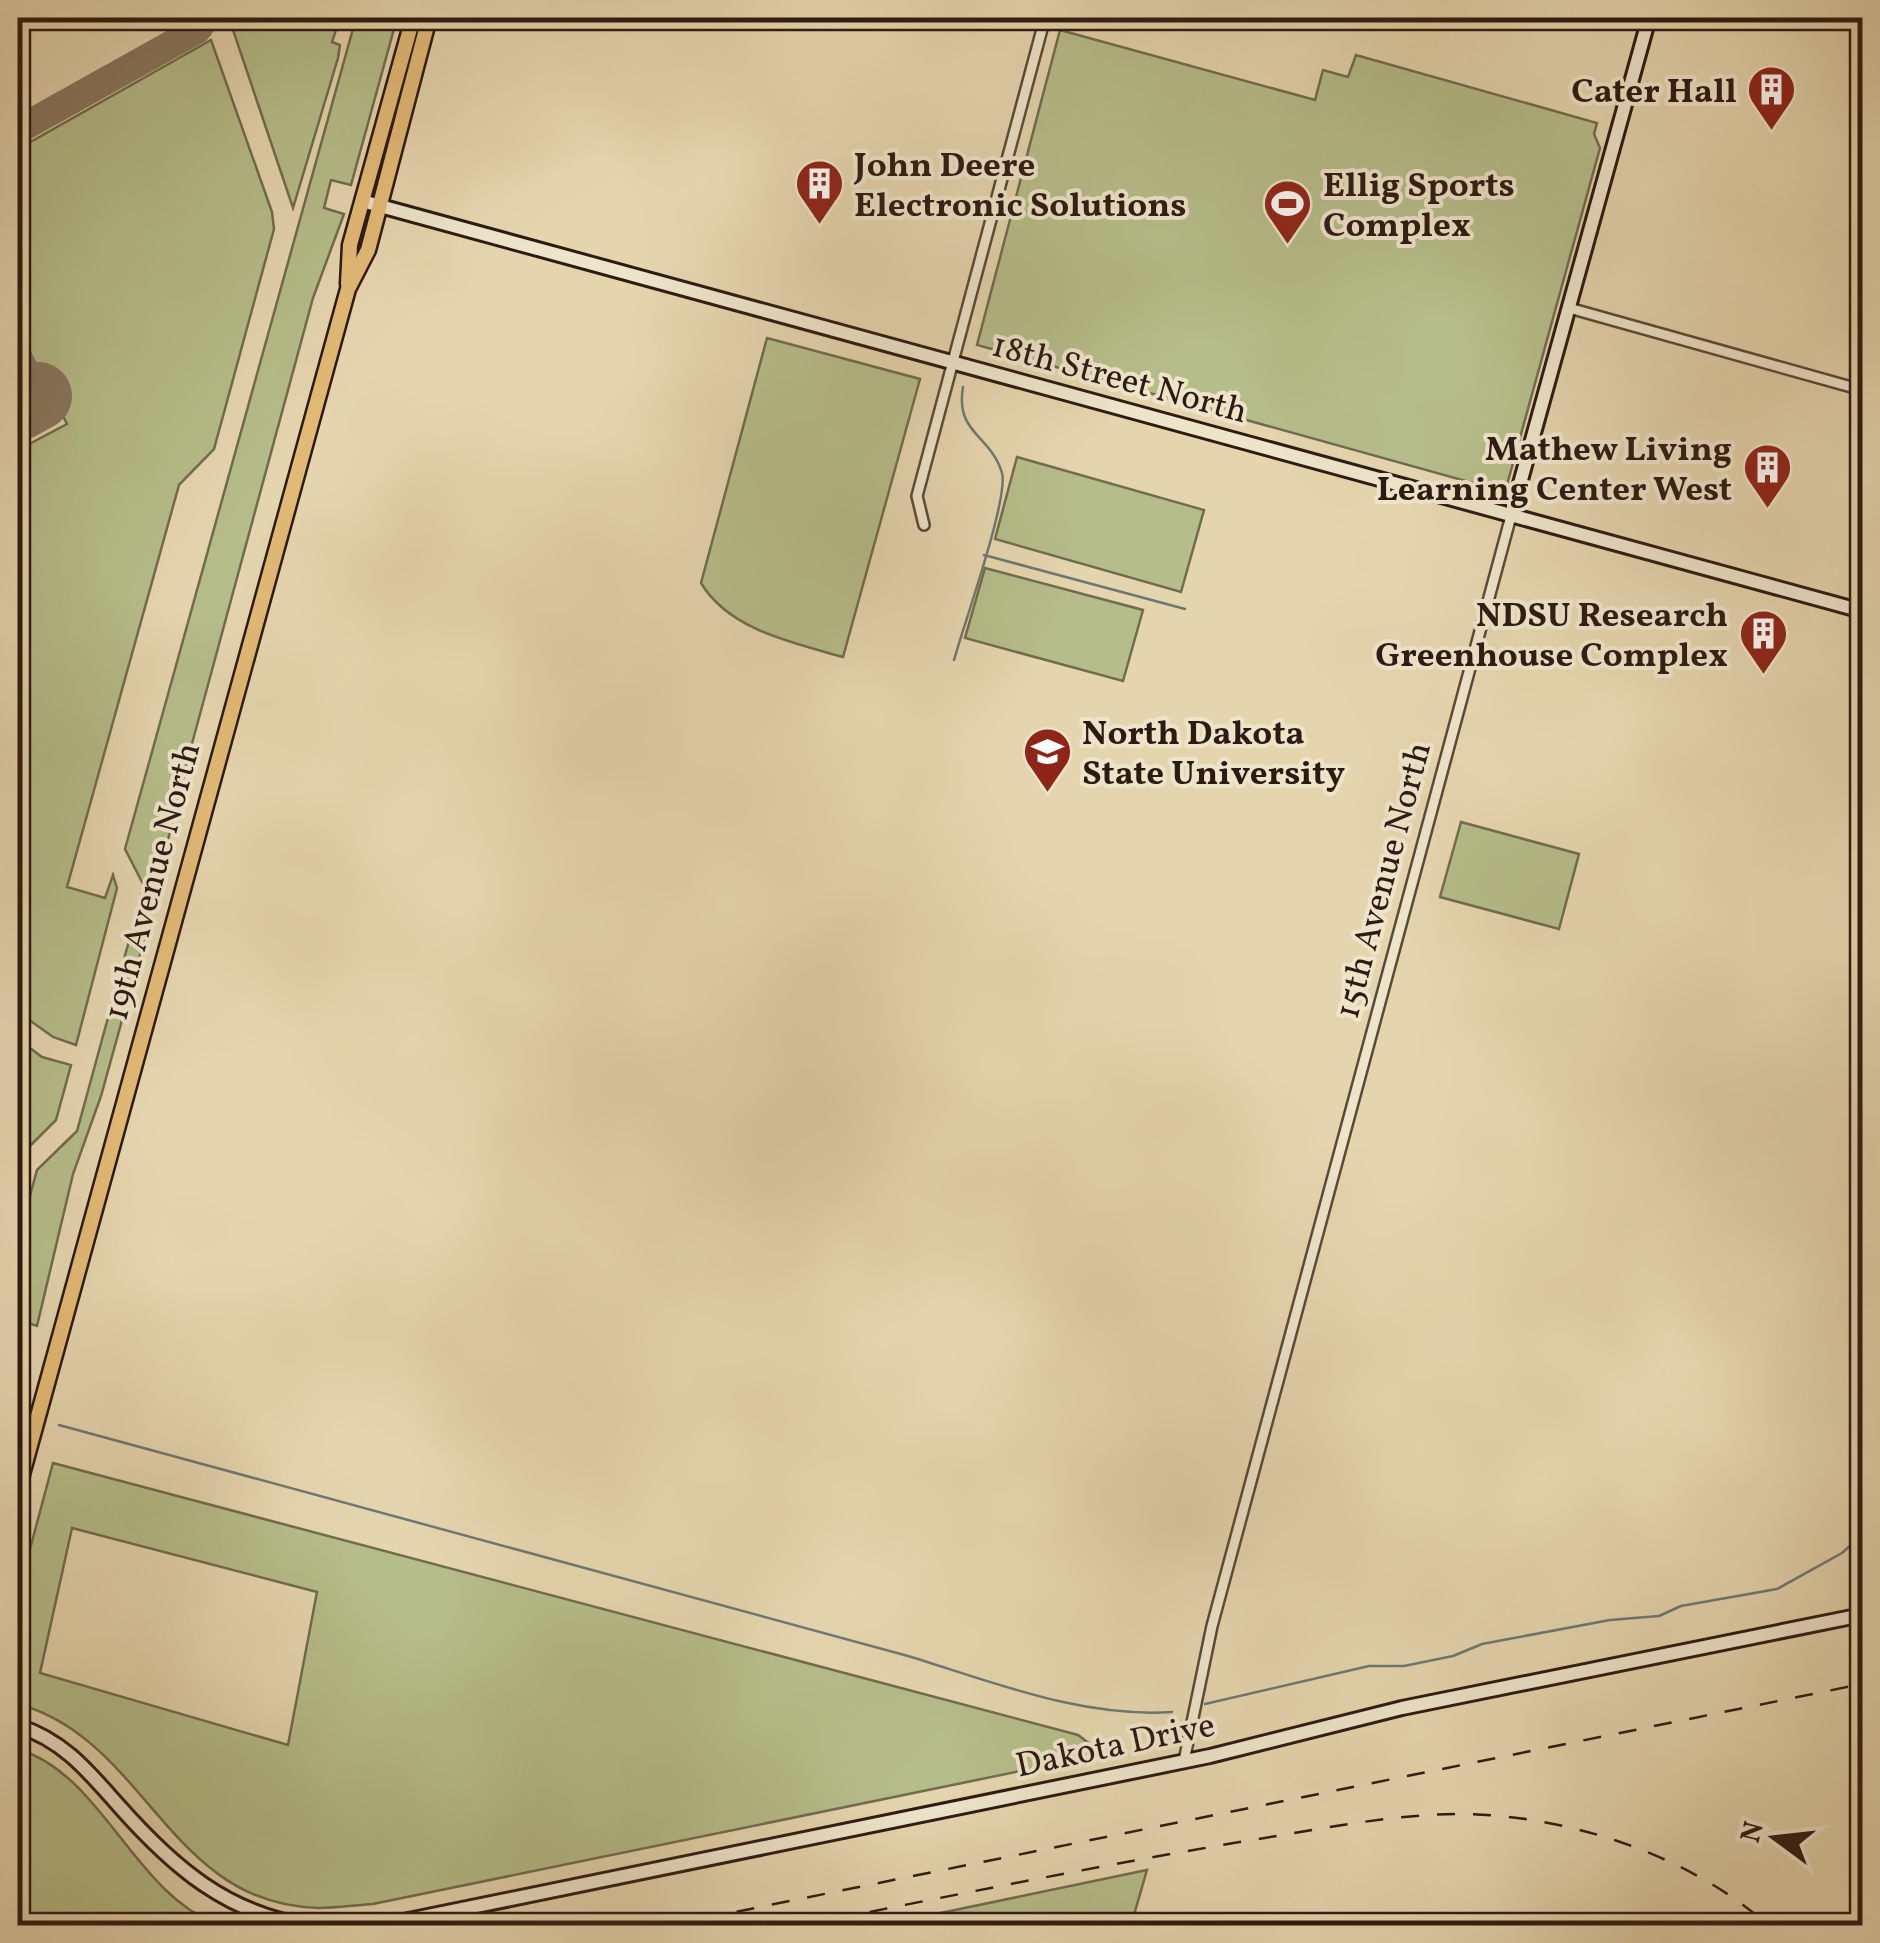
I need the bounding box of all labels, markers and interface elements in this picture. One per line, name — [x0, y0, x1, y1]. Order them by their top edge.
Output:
building icon: Cater Hall — [1746, 64, 1798, 132]
place label: Cater Hall — [1571, 69, 1737, 117]
place label: John Deere Electronic Solutions — [853, 143, 1186, 231]
building icon: John Deere Electronic Solutions — [793, 158, 845, 226]
place label: Ellig Sports Complex — [1323, 163, 1515, 251]
sports icon: Ellig Sports Complex — [1262, 178, 1314, 246]
street label: 18th Street North — [986, 323, 1252, 437]
place label: Mathew Living Learning Center West — [1377, 427, 1732, 515]
building icon: Mathew Living Learning Center West — [1741, 442, 1793, 510]
place label: NDSU Research Greenhouse Complex — [1375, 593, 1728, 681]
building icon: NDSU Research Greenhouse Complex — [1737, 608, 1789, 676]
place label: North Dakota State University — [1082, 711, 1345, 799]
school or university icon: North Dakota State University — [1021, 726, 1073, 794]
street label: 15th Avenue North — [1325, 737, 1445, 1024]
street label: 19th Avenue North — [94, 738, 214, 1026]
street label: Dakota Drive — [1012, 1702, 1220, 1791]
north arrow — [1725, 1788, 1825, 1888]
text: N — [1732, 1817, 1775, 1847]

